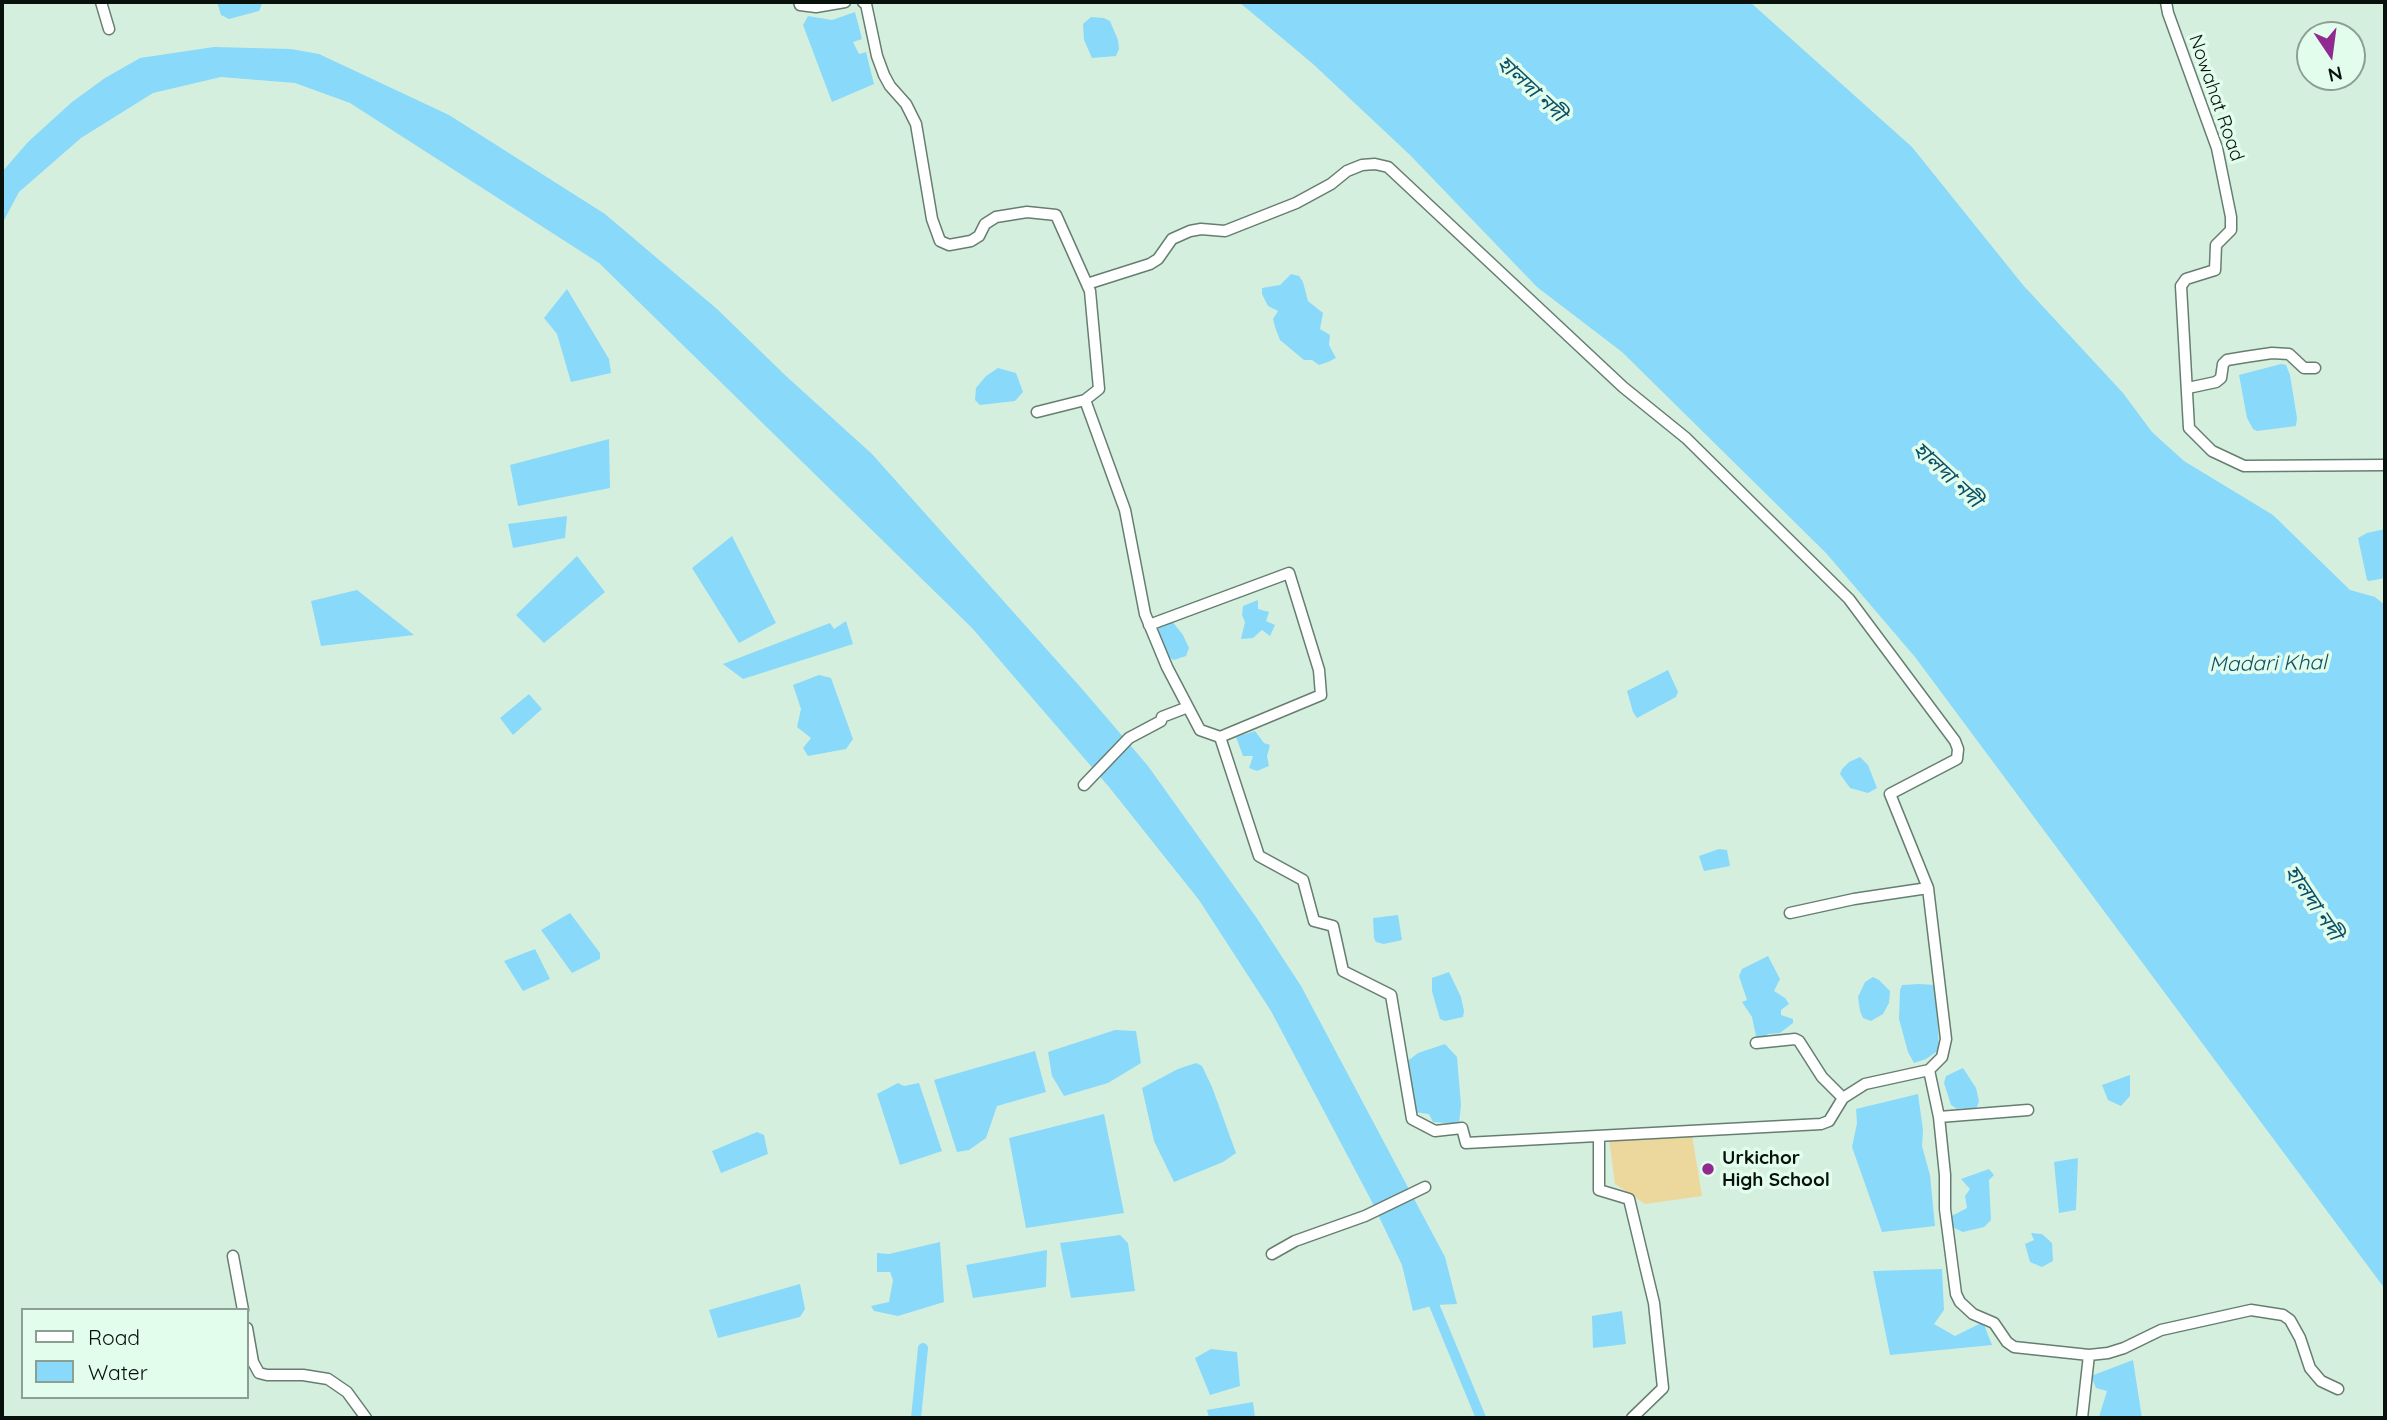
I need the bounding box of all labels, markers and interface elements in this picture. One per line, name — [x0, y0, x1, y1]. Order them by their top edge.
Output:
north arrow — [2296, 21, 2366, 91]
street label: Nowahat Road — [2184, 32, 2248, 164]
water label: হালদা নদী — [1491, 51, 1571, 127]
text: N — [2326, 61, 2345, 88]
water label: হালদা নদী — [1907, 437, 1987, 513]
water label: Madari Khal — [2209, 650, 2327, 678]
water label: হালদা নদী — [2279, 861, 2347, 945]
place label: Urkichor High School — [1722, 1147, 1830, 1191]
marker: Urkichor High School — [1700, 1161, 1716, 1177]
legend — [21, 1308, 248, 1399]
text: Road — [88, 1324, 140, 1350]
text: Water — [88, 1359, 148, 1385]

